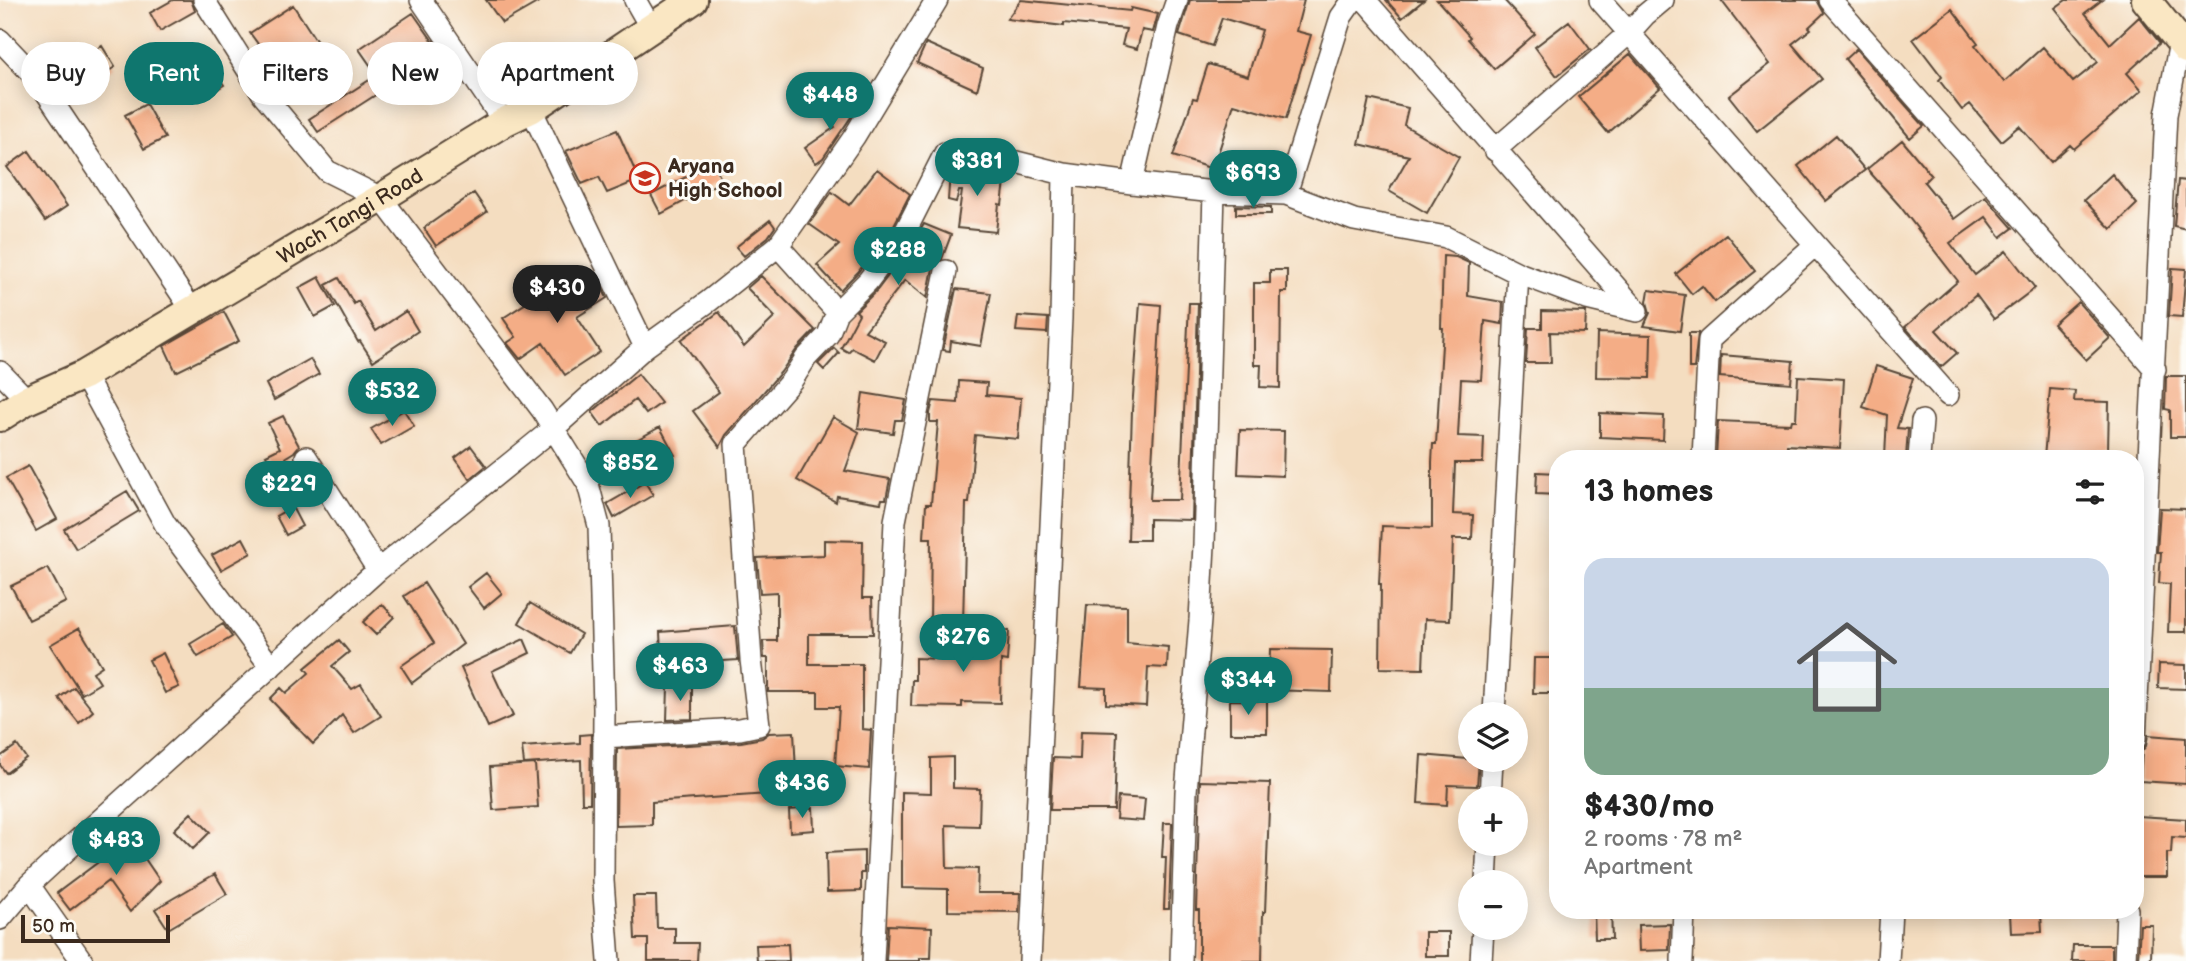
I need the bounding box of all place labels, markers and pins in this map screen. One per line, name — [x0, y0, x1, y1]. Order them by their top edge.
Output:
pin: $448 — [789, 72, 871, 132]
pin: $381 — [936, 138, 1018, 198]
pin: $693 — [1212, 150, 1294, 210]
place label: Aryana High School — [667, 154, 783, 203]
school or university icon: Aryana High School — [628, 161, 662, 195]
pin: $288 — [857, 228, 939, 287]
pin: $430 — [516, 266, 598, 325]
pin: $532 — [351, 368, 433, 428]
pin: $852 — [589, 440, 671, 500]
pin: $229 — [248, 462, 330, 521]
pin: $276 — [922, 614, 1004, 674]
pin: $463 — [639, 644, 721, 703]
pin: $344 — [1207, 658, 1289, 717]
pin: $436 — [761, 760, 843, 820]
pin: $483 — [75, 818, 157, 877]

